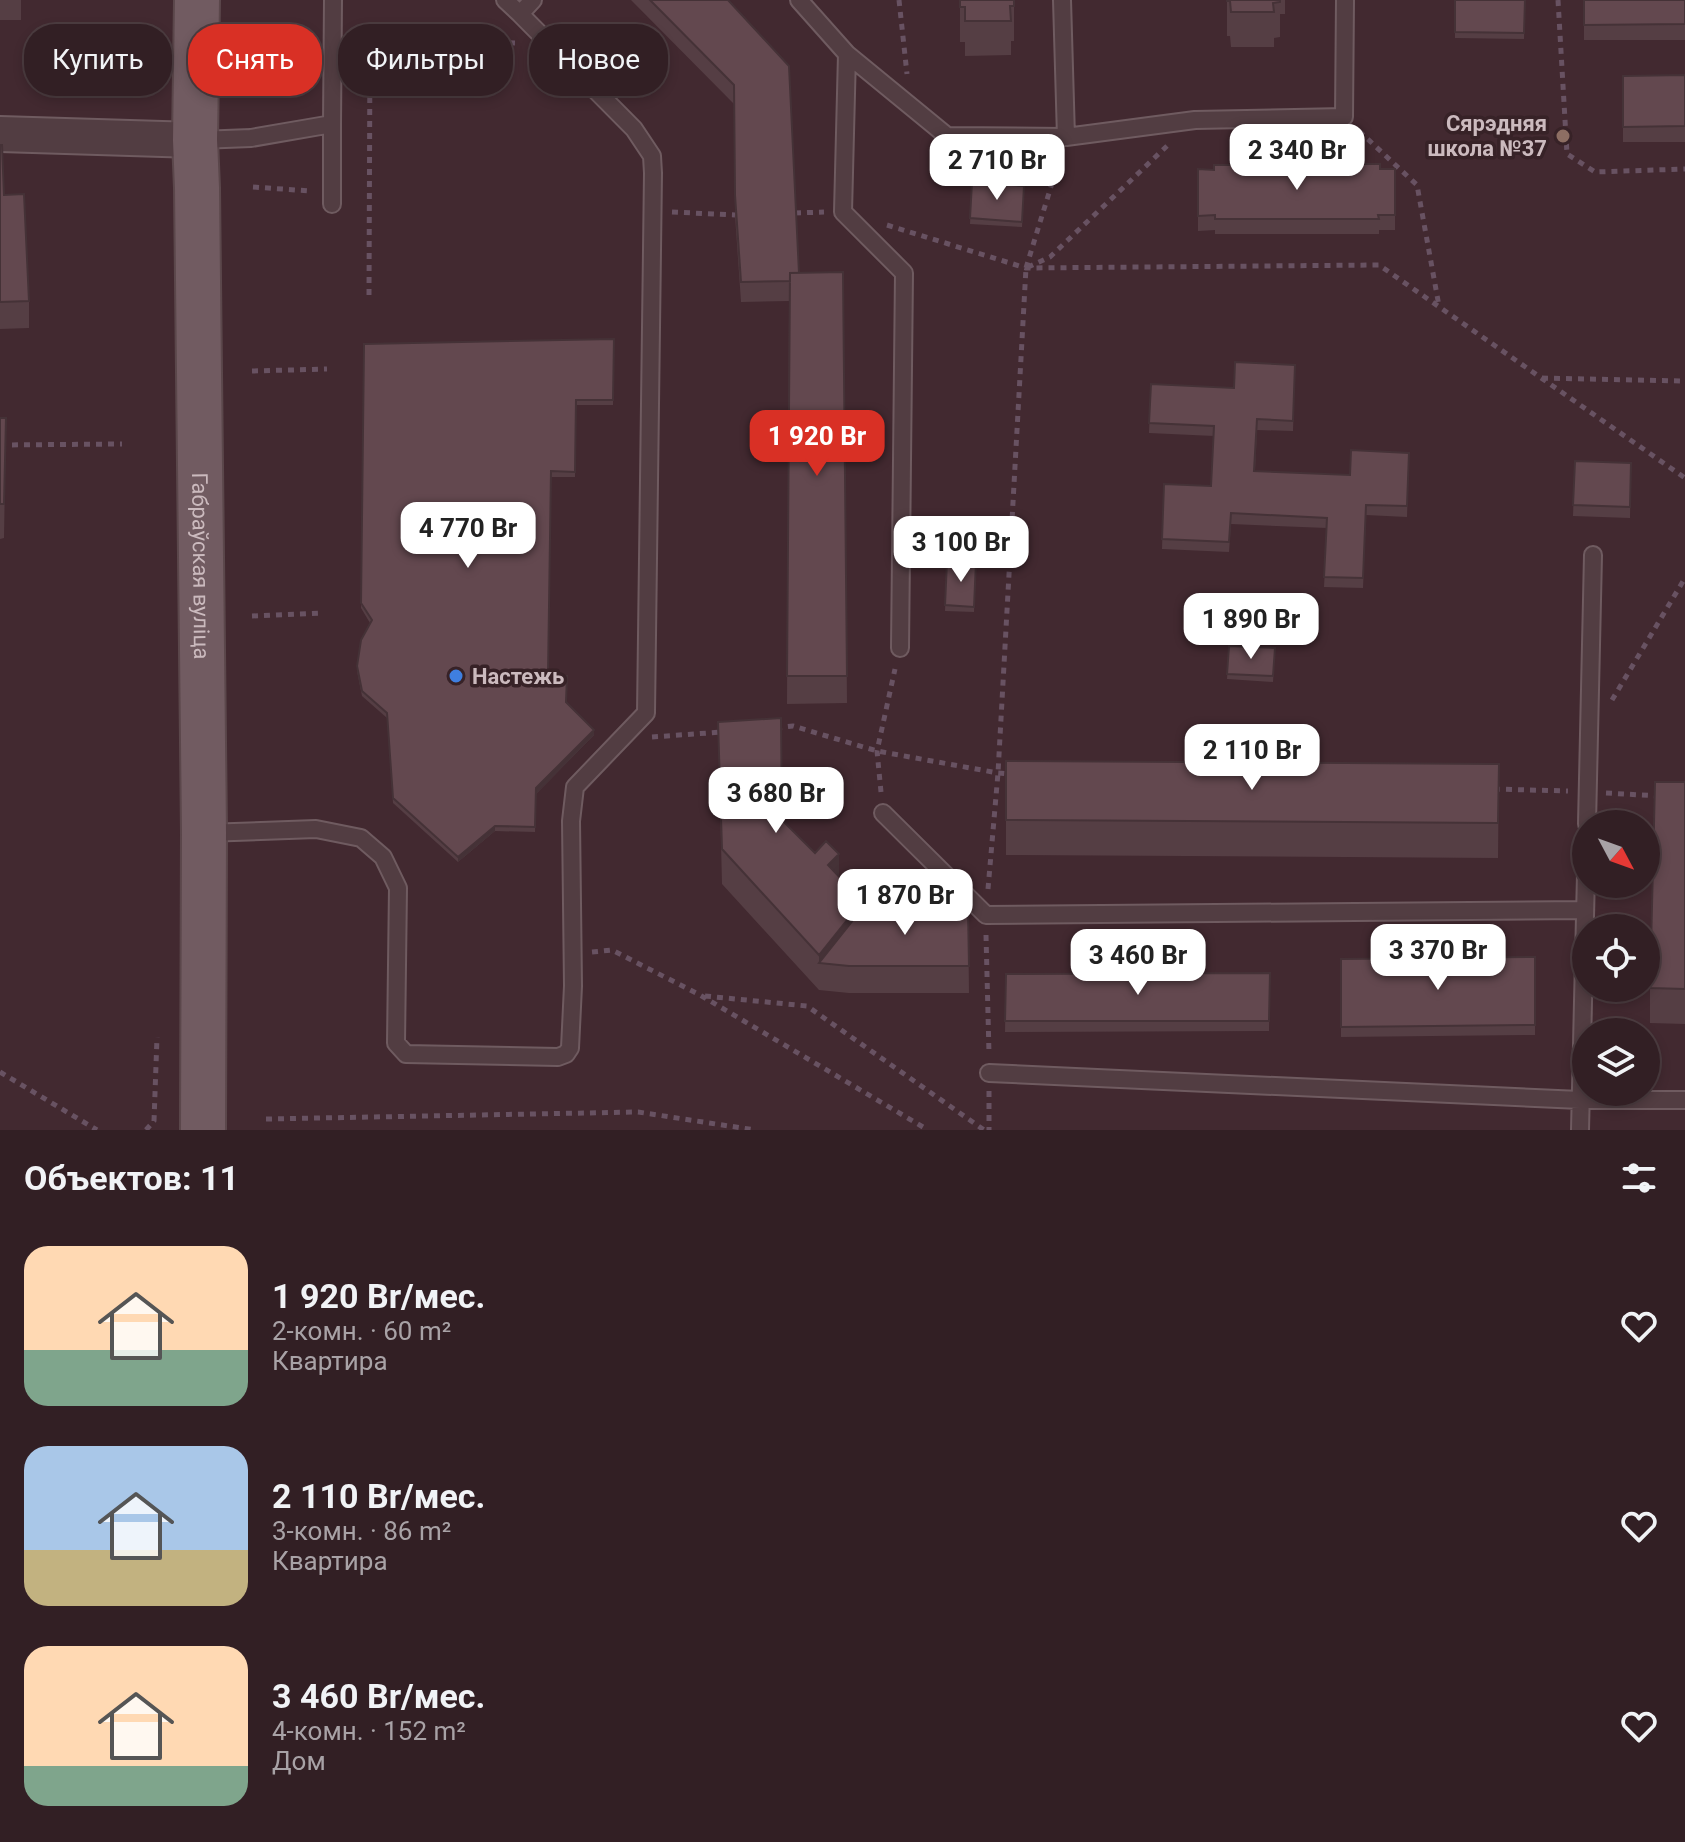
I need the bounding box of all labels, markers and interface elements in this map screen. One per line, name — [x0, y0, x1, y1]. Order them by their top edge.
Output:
chip: Купить — [24, 24, 172, 96]
chip: Снять — [188, 24, 322, 96]
chip: Фильтры — [338, 24, 513, 96]
chip: Новое — [529, 24, 668, 96]
place label: Сярэдняя школа №37 — [1427, 111, 1547, 161]
pin: 2 340 Br — [1214, 124, 1380, 192]
marker: Сярэдняя школа №37 — [1554, 127, 1572, 145]
pin: 2 710 Br — [914, 134, 1080, 202]
text: 2 340 Br — [1248, 135, 1346, 165]
text: 2 710 Br — [948, 145, 1046, 175]
pin: 1 920 Br — [734, 410, 900, 478]
text: 1 920 Br — [768, 421, 866, 451]
street label: Габраўская вуліца — [188, 472, 215, 659]
pin: 4 770 Br — [385, 502, 551, 570]
text: 4 770 Br — [419, 513, 517, 543]
pin: 3 100 Br — [878, 516, 1044, 584]
text: 3 100 Br — [912, 527, 1010, 557]
pin: 1 890 Br — [1168, 593, 1334, 661]
text: 1 890 Br — [1202, 604, 1300, 634]
place label: Настежь — [472, 664, 564, 689]
marker: Настежь — [447, 667, 465, 685]
pin: 2 110 Br — [1169, 724, 1335, 792]
text: 2 110 Br — [1203, 735, 1301, 765]
pin: 3 680 Br — [693, 767, 859, 835]
text: 3 680 Br — [727, 778, 825, 808]
north arrow — [1572, 810, 1660, 898]
map controls — [1572, 810, 1660, 1106]
pin: 1 870 Br — [822, 869, 988, 937]
text: 1 870 Br — [856, 880, 954, 910]
button: locate — [1572, 914, 1660, 1002]
pin: 3 370 Br — [1355, 924, 1521, 992]
pin: 3 460 Br — [1055, 929, 1221, 997]
text: 3 370 Br — [1389, 935, 1487, 965]
text: 3 460 Br — [1089, 940, 1187, 970]
button: layers — [1572, 1018, 1660, 1106]
icon: filters — [1617, 1156, 1661, 1200]
text: Объектов: 11 — [24, 1158, 239, 1198]
text: 1 920 Br/мес. — [272, 1276, 485, 1316]
icon: home — [88, 1278, 184, 1374]
icon: heart — [1617, 1304, 1661, 1348]
text: 2-комн. · 60 m² — [272, 1316, 451, 1346]
text: Квартира — [272, 1346, 388, 1376]
text: 2 110 Br/мес. — [272, 1476, 485, 1516]
icon: home — [88, 1478, 184, 1574]
icon: heart — [1617, 1504, 1661, 1548]
text: 3-комн. · 86 m² — [272, 1516, 451, 1546]
text: Квартира — [272, 1546, 388, 1576]
text: 3 460 Br/мес. — [272, 1676, 485, 1716]
icon: home — [88, 1678, 184, 1774]
icon: heart — [1617, 1704, 1661, 1748]
text: 4-комн. · 152 m² — [272, 1716, 466, 1746]
text: Дом — [272, 1746, 326, 1776]

